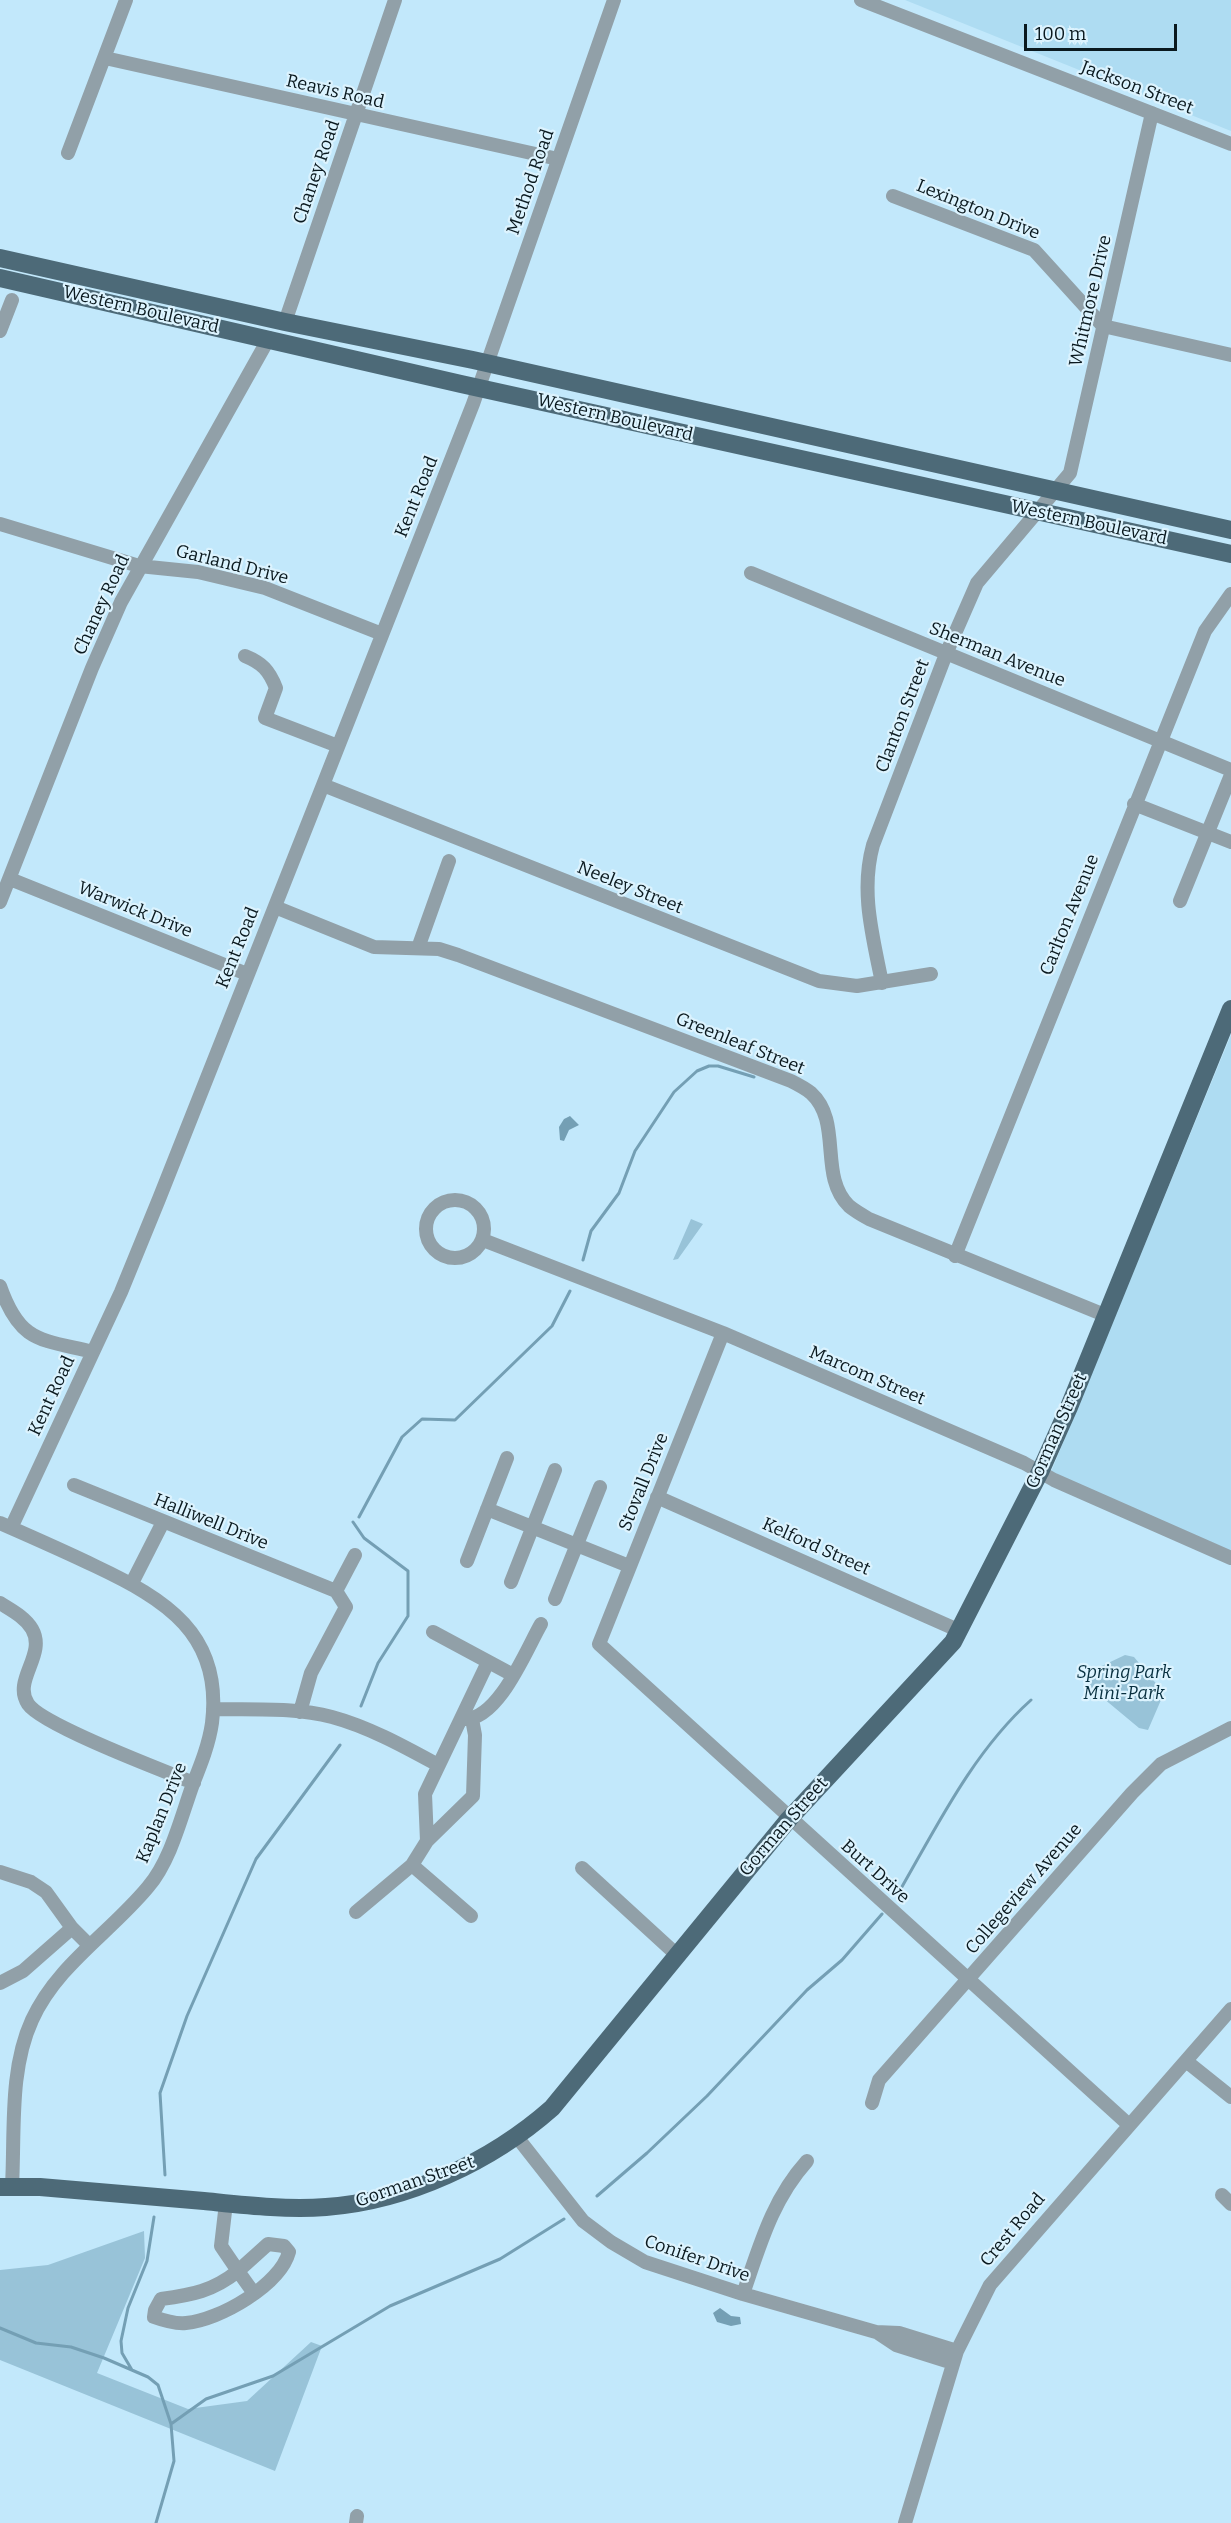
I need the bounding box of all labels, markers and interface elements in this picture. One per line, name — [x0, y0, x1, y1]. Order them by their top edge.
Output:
scale bar — [1027, 12, 1180, 50]
text: 100 m — [1035, 23, 1086, 45]
street label: Jackson Street — [1078, 57, 1196, 119]
street label: Reavis Road — [284, 70, 386, 114]
street label: Chaney Road — [289, 117, 345, 227]
street label: Method Road — [503, 126, 559, 238]
street label: Lexington Drive — [913, 175, 1043, 245]
street label: Whitmore Drive — [1065, 233, 1117, 369]
street label: Western Boulevard — [61, 282, 221, 338]
street label: Western Boulevard — [535, 390, 695, 446]
street label: Kent Road — [391, 453, 443, 541]
street label: Western Boulevard — [1009, 496, 1169, 550]
street label: Garland Drive — [173, 541, 291, 589]
street label: Chaney Road — [69, 551, 135, 659]
street label: Sherman Avenue — [926, 618, 1068, 692]
street label: Clanton Street — [871, 656, 935, 776]
street label: Carlton Avenue — [1036, 851, 1104, 979]
street label: Neeley Street — [574, 857, 686, 919]
street label: Warwick Drive — [75, 877, 195, 943]
street label: Kent Road — [212, 904, 264, 992]
street label: Greenleaf Street — [672, 1008, 808, 1080]
street label: Marcom Street — [806, 1342, 928, 1410]
street label: Kent Road — [24, 1353, 80, 1439]
street label: Gorman Street — [1022, 1370, 1092, 1492]
street label: Stovall Drive — [614, 1430, 674, 1534]
street label: Halliwell Drive — [151, 1489, 271, 1555]
street label: Kelford Street — [759, 1514, 873, 1580]
park label: Spring Park Mini-Park — [1076, 1662, 1172, 1704]
street label: Kaplan Drive — [132, 1759, 192, 1867]
street label: Gorman Street — [735, 1773, 833, 1881]
street label: Collegeview Avenue — [961, 1819, 1087, 1959]
street label: Burt Drive — [836, 1836, 914, 1908]
street label: Gorman Street — [353, 2152, 477, 2212]
street label: Crest Road — [976, 2189, 1050, 2271]
street label: Conifer Drive — [641, 2231, 753, 2287]

